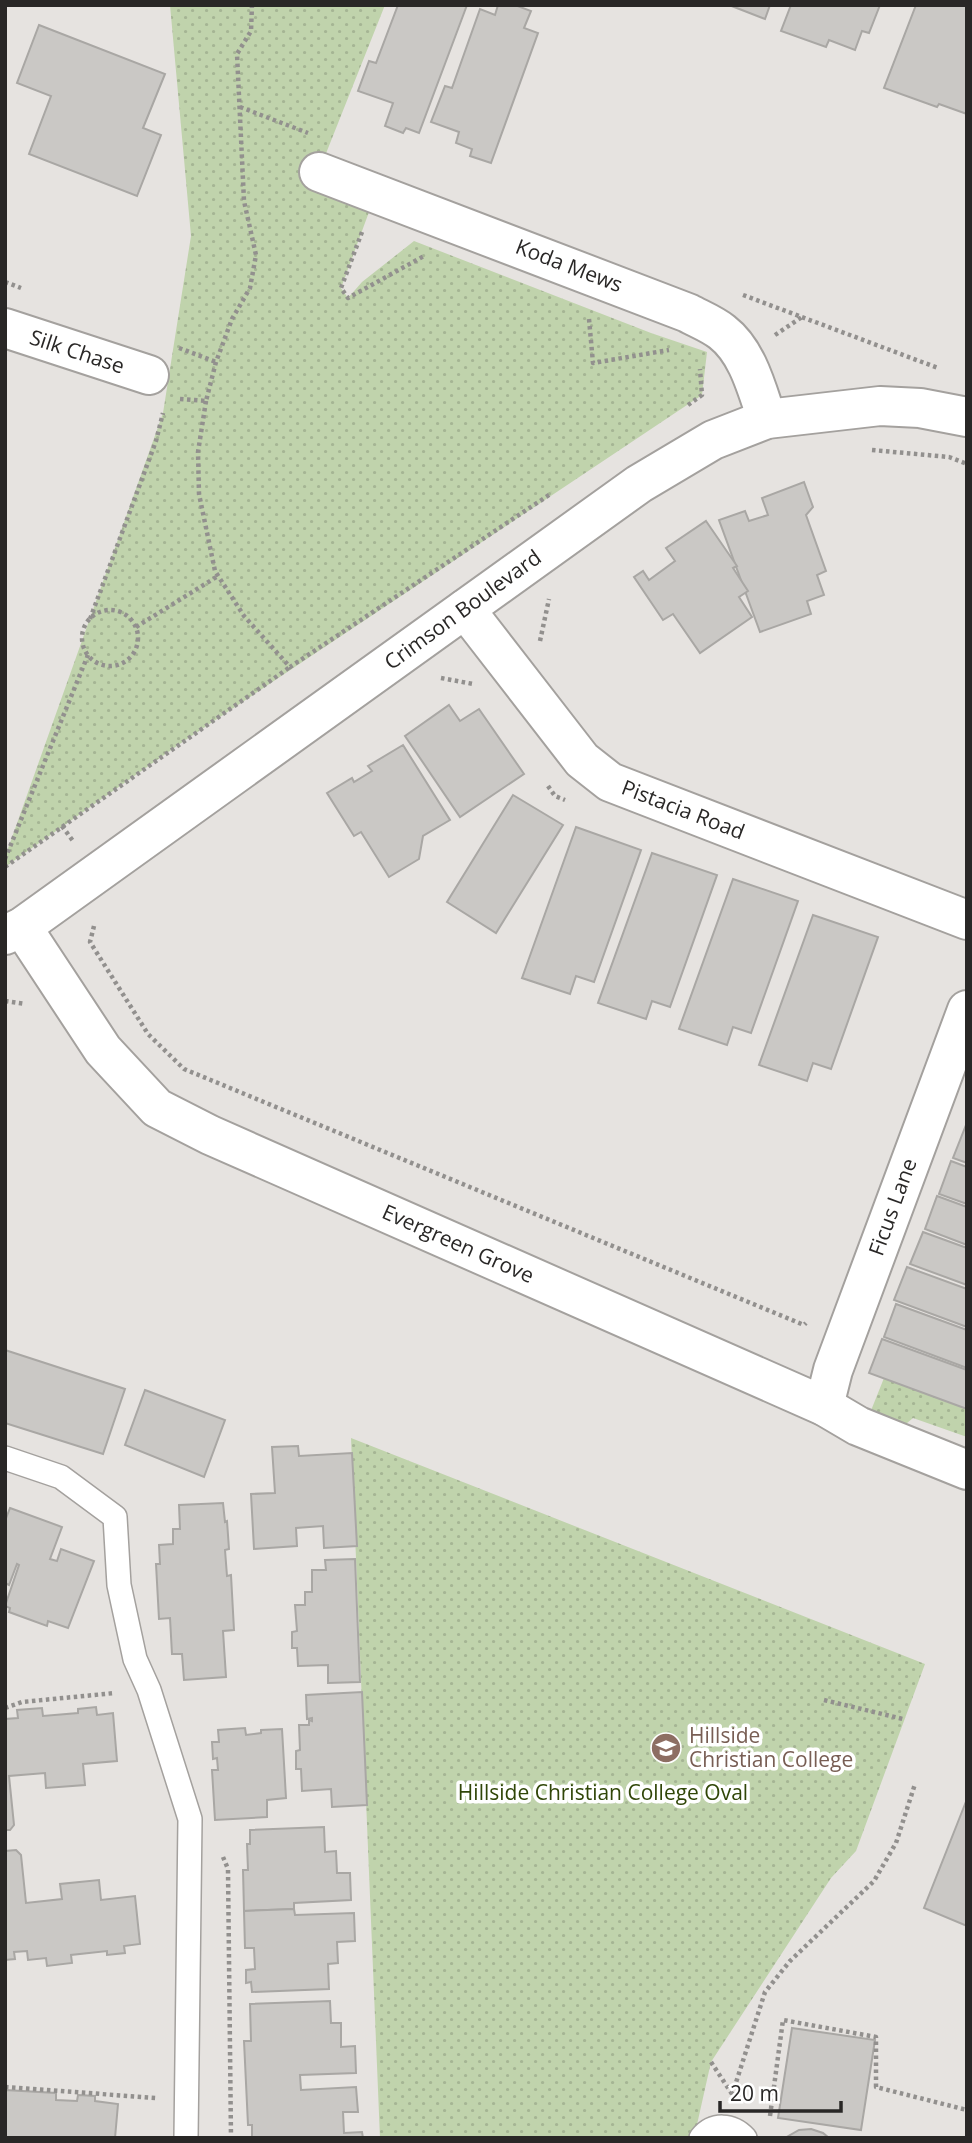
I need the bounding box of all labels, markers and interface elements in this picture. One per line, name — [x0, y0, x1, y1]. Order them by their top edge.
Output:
street label: Koda Mews — [512, 232, 627, 298]
street label: Silk Chase — [26, 323, 128, 380]
street label: Crimson Boulevard — [378, 543, 546, 676]
street label: Pistacia Road — [618, 773, 749, 845]
street label: Ficus Lane — [861, 1154, 923, 1259]
street label: Evergreen Grove — [378, 1197, 539, 1289]
place label: Hillside Christian College — [689, 1721, 853, 1773]
school or university icon: Hillside Christian College — [649, 1731, 683, 1765]
park label: Hillside Christian College Oval — [458, 1778, 748, 1806]
scale bar — [720, 2070, 841, 2114]
text: 20 m — [730, 2079, 779, 2107]

